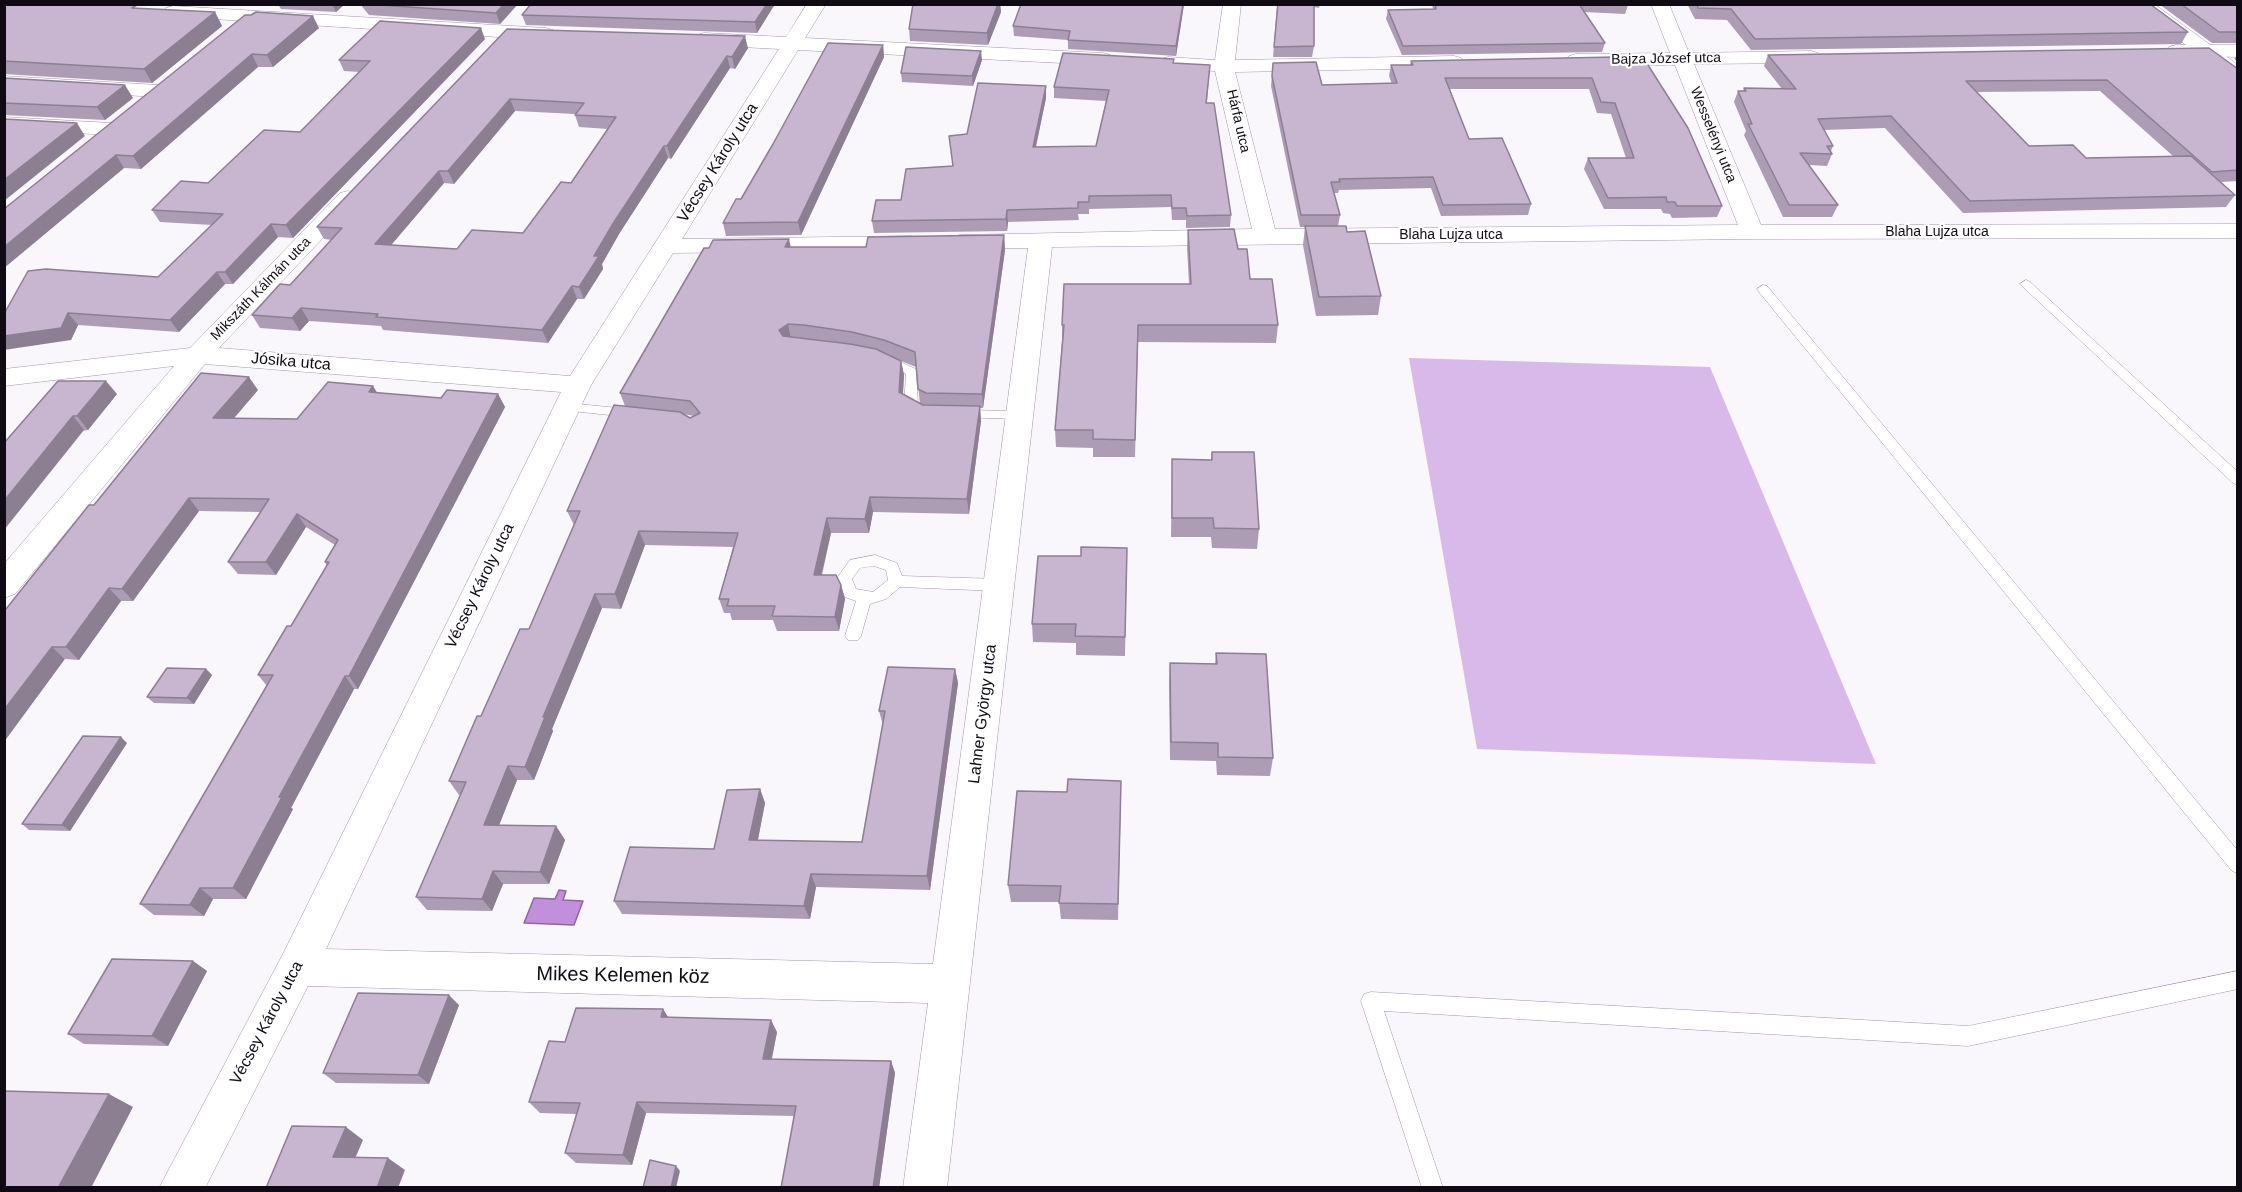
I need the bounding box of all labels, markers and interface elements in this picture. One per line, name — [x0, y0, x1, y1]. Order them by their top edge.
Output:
street label: Bajza József utca — [1611, 50, 1721, 68]
street label: Wesselényi utca — [1686, 85, 1740, 185]
street label: Hárfa utca — [1223, 88, 1253, 154]
street label: Vécsey Károly utca — [674, 100, 762, 226]
street label: Blaha Lujza utca — [1885, 224, 1989, 240]
street label: Blaha Lujza utca — [1399, 227, 1503, 243]
street label: Mikszáth Kálmán utca — [207, 234, 315, 344]
street label: Jósika utca — [250, 349, 332, 375]
street label: Vécsey Károly utca — [441, 520, 519, 652]
street label: Lahner György utca — [965, 643, 1001, 785]
street label: Vécsey Károly utca — [226, 958, 308, 1088]
street label: Mikes Kelemen köz — [536, 962, 710, 990]

